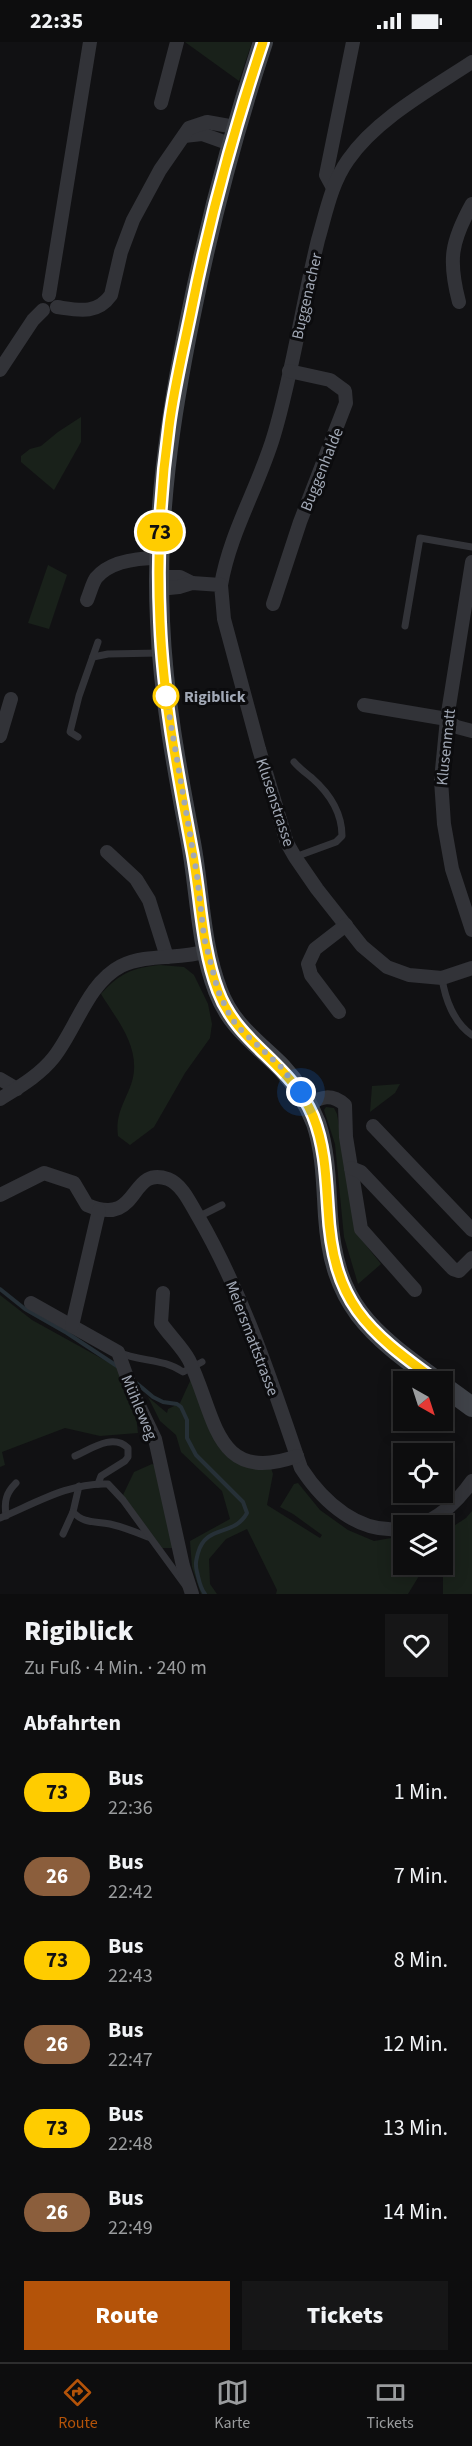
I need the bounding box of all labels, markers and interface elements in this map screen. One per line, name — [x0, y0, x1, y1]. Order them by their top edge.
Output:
text: 22:35 — [30, 5, 83, 37]
street label: Buggenacher — [286, 250, 328, 342]
street label: Buggenhalde — [295, 424, 349, 514]
line badge: 73 — [133, 512, 187, 552]
text: 73 — [149, 517, 171, 547]
marker: Rigiblick — [153, 683, 179, 709]
place label: Rigiblick — [184, 686, 246, 708]
street label: Klusenmatt — [431, 707, 461, 787]
street label: Klusenstrasse — [250, 755, 300, 849]
your location — [286, 1077, 316, 1107]
street label: Meiersmattstrasse — [220, 1278, 284, 1399]
north arrow — [393, 1371, 453, 1431]
map controls — [393, 1371, 453, 1575]
street label: Mühleweg — [116, 1372, 163, 1443]
button: locate — [393, 1443, 453, 1503]
button: layers — [393, 1515, 453, 1575]
text: Rigiblick — [24, 1611, 133, 1651]
button: heart — [385, 1614, 448, 1677]
text: Zu Fuß · 4 Min. · 240 m — [24, 1654, 207, 1682]
text: Abfahrten — [24, 1707, 121, 1739]
text: Bus — [108, 1762, 144, 1794]
text: 1 Min. — [394, 1776, 448, 1808]
text: 73 — [46, 1777, 68, 1807]
text: 22:36 — [108, 1794, 153, 1822]
text: Bus — [108, 1846, 144, 1878]
text: 7 Min. — [394, 1860, 448, 1892]
text: 26 — [46, 1861, 68, 1891]
text: 22:42 — [108, 1878, 153, 1906]
text: Bus — [108, 1930, 144, 1962]
text: 8 Min. — [394, 1944, 448, 1976]
text: 73 — [46, 1945, 68, 1975]
text: 22:43 — [108, 1962, 153, 1990]
text: Bus — [108, 2014, 144, 2046]
text: 12 Min. — [383, 2028, 448, 2060]
text: 26 — [46, 2029, 68, 2059]
text: 22:47 — [108, 2046, 153, 2074]
text: Bus — [108, 2098, 144, 2130]
text: 13 Min. — [383, 2112, 448, 2144]
text: 73 — [46, 2113, 68, 2143]
text: 22:48 — [108, 2130, 153, 2158]
text: Bus — [108, 2182, 144, 2214]
text: 14 Min. — [383, 2196, 448, 2228]
text: 26 — [46, 2197, 68, 2227]
text: 22:49 — [108, 2214, 153, 2242]
button: Route — [24, 2281, 230, 2350]
button: Tickets — [242, 2281, 448, 2350]
tab: Route — [58, 2376, 98, 2434]
tab: Karte — [214, 2376, 250, 2434]
tab: Tickets — [367, 2376, 414, 2434]

